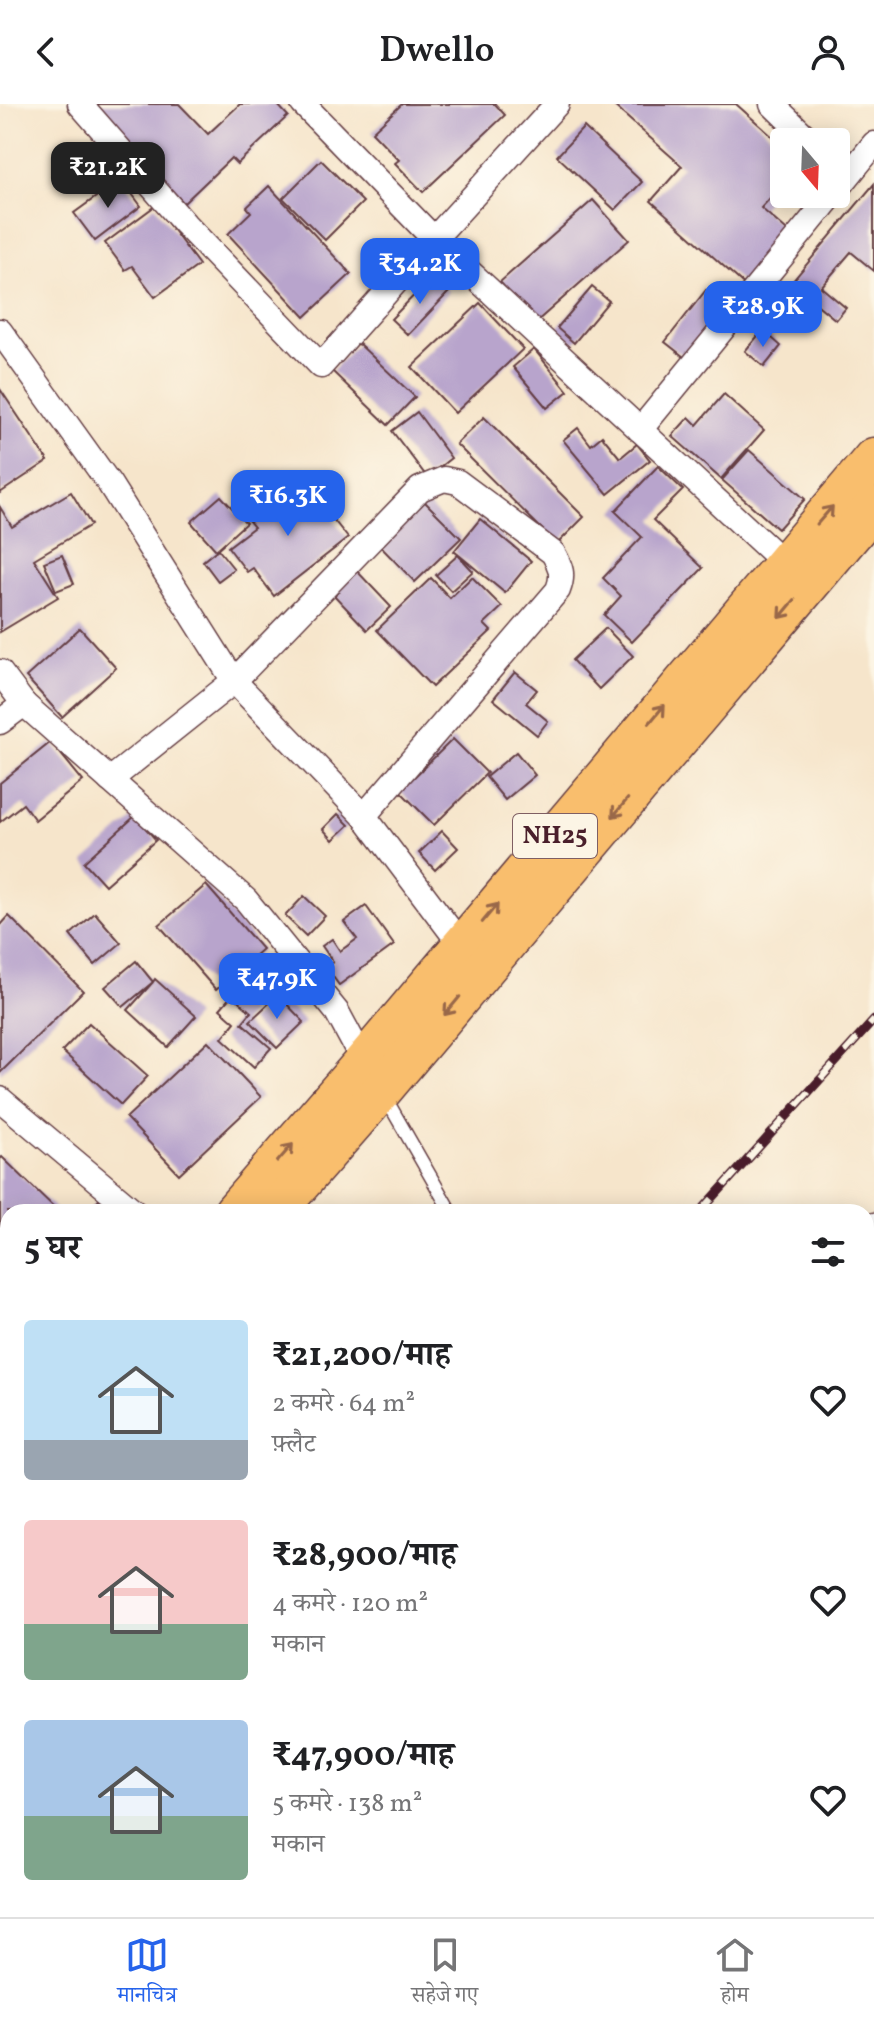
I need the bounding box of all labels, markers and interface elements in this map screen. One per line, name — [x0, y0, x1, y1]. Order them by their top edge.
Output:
text: Dwello — [379, 27, 495, 77]
icon: back — [24, 30, 68, 74]
icon: person — [806, 30, 850, 74]
north arrow — [770, 128, 850, 208]
map controls — [770, 128, 850, 208]
pin: ₹21.2K — [43, 142, 173, 210]
text: ₹21.2K — [69, 150, 147, 186]
pin: ₹34.2K — [355, 238, 485, 306]
text: ₹34.2K — [378, 246, 462, 282]
pin: ₹28.9K — [698, 281, 828, 349]
text: ₹28.9K — [722, 289, 804, 325]
pin: ₹16.3K — [223, 470, 353, 538]
text: ₹16.3K — [249, 478, 327, 514]
one-way arrow — [816, 506, 834, 526]
one-way arrow — [778, 598, 796, 619]
one-way arrow — [648, 704, 666, 724]
one-way arrow — [611, 797, 629, 817]
road number: NH25 — [513, 814, 597, 858]
one-way arrow — [481, 903, 499, 923]
pin: ₹47.9K — [212, 953, 342, 1021]
text: ₹47.9K — [237, 961, 317, 997]
one-way arrow — [443, 996, 461, 1016]
one-way arrow — [276, 1144, 294, 1164]
text: 5 घर — [24, 1226, 81, 1273]
icon: filters — [806, 1230, 850, 1274]
text: ₹21,200/माह — [272, 1333, 451, 1380]
icon: home — [88, 1352, 184, 1448]
icon: heart — [806, 1378, 850, 1422]
text: 2 कमरे · 64 m² — [272, 1386, 415, 1422]
text: फ़्लैट — [272, 1427, 315, 1463]
text: ₹28,900/माह — [272, 1533, 457, 1580]
icon: home — [88, 1552, 184, 1648]
icon: heart — [806, 1578, 850, 1622]
text: 4 कमरे · 120 m² — [272, 1586, 428, 1622]
text: मकान — [272, 1627, 325, 1663]
text: ₹47,900/माह — [272, 1733, 454, 1780]
icon: home — [88, 1752, 184, 1848]
icon: heart — [806, 1778, 850, 1822]
text: 5 कमरे · 138 m² — [272, 1786, 422, 1822]
text: मकान — [272, 1827, 325, 1863]
tab: मानचित्र — [117, 1933, 177, 2016]
tab: सहेजे गए — [411, 1933, 478, 2016]
tab: होम — [713, 1933, 757, 2016]

